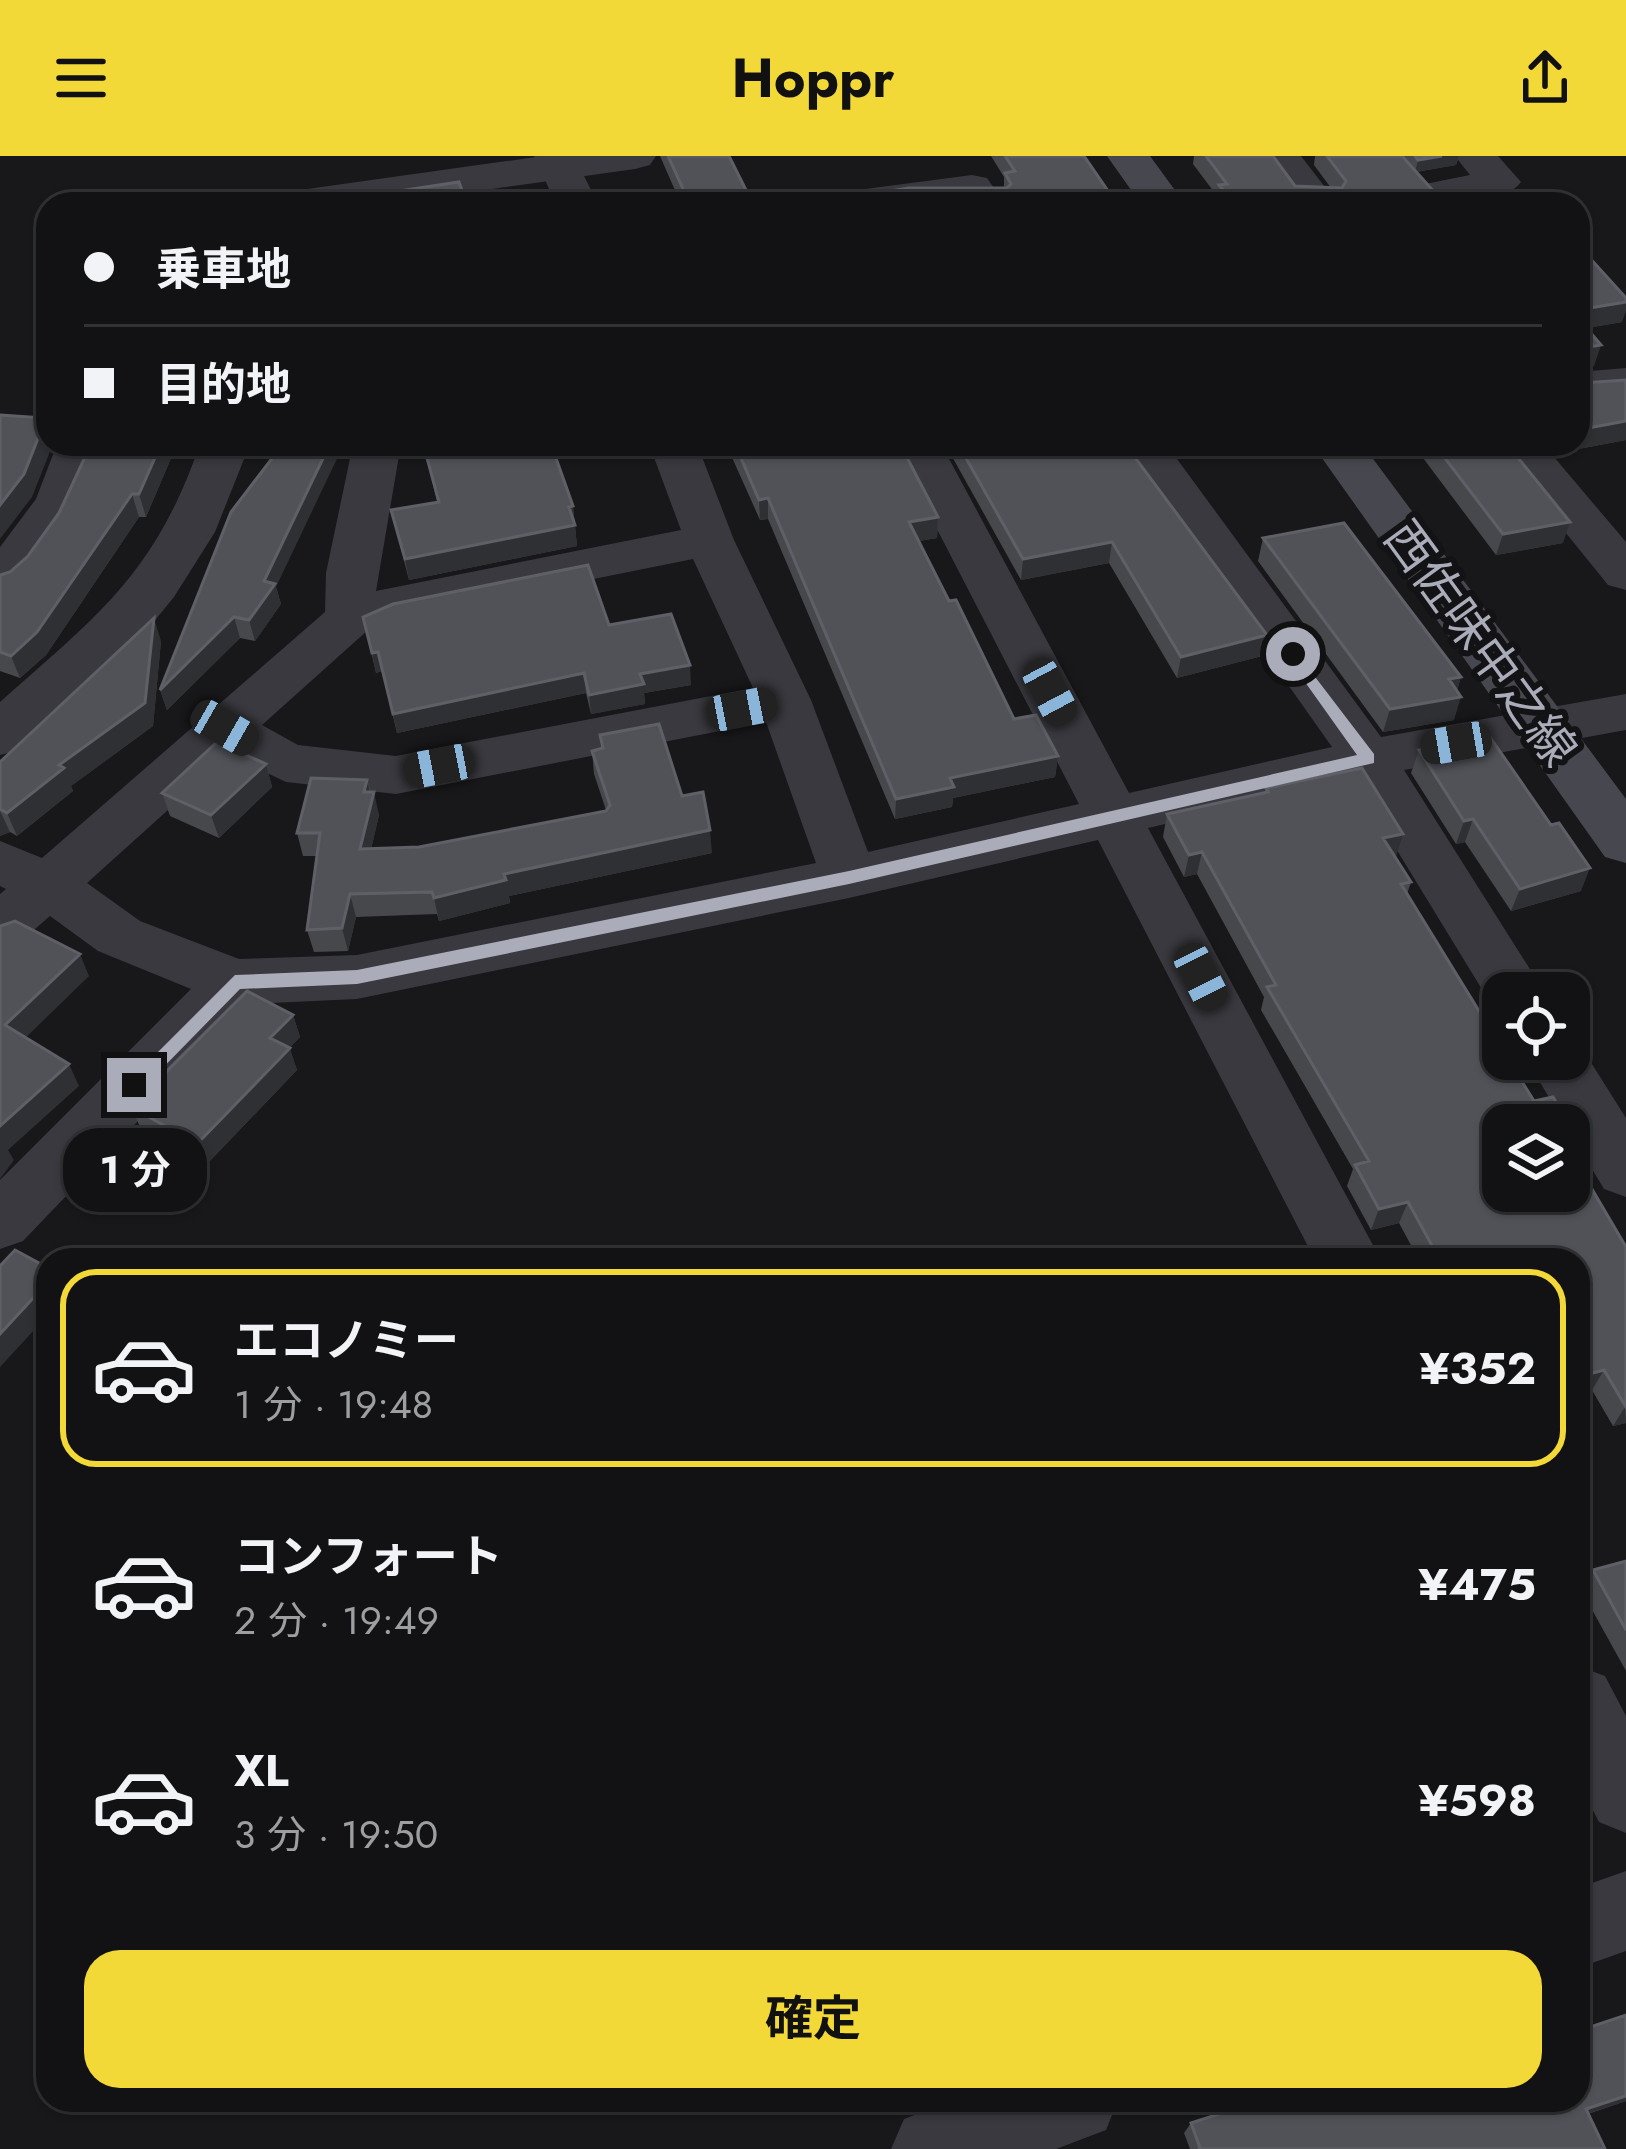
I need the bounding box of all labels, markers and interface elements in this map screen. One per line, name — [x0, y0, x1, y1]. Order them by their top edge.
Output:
text: Hoppr — [731, 39, 895, 117]
icon: menu — [48, 45, 114, 111]
icon: share — [1512, 45, 1578, 111]
text: 乗車地 — [156, 237, 291, 302]
text: 目的地 — [156, 352, 291, 417]
street label: 西佐味中之線 — [1368, 507, 1593, 780]
route start — [1266, 627, 1320, 681]
car — [1017, 652, 1083, 732]
car — [703, 684, 781, 734]
car — [185, 694, 265, 762]
car — [1417, 719, 1495, 767]
car — [400, 741, 478, 791]
car — [1169, 937, 1233, 1017]
map controls — [1482, 972, 1590, 1212]
button: locate — [1482, 972, 1590, 1080]
route end — [107, 1058, 161, 1112]
button: layers — [1482, 1104, 1590, 1212]
callout: 1 分 — [62, 1127, 206, 1211]
text: 1 分 — [100, 1141, 170, 1198]
text: エコノミー — [234, 1308, 459, 1373]
icon: car — [90, 1314, 198, 1422]
text: ¥352 — [1419, 1336, 1536, 1401]
text: 1 分 · 19:48 — [234, 1376, 433, 1433]
text: コンフォート — [234, 1524, 503, 1589]
icon: car — [90, 1530, 198, 1638]
text: ¥475 — [1418, 1552, 1536, 1617]
text: 2 分 · 19:49 — [234, 1592, 439, 1649]
text: XL — [234, 1738, 289, 1803]
icon: car — [90, 1746, 198, 1854]
text: ¥598 — [1419, 1768, 1536, 1833]
text: 3 分 · 19:50 — [234, 1806, 438, 1863]
button: 確定 — [84, 1950, 1542, 2088]

